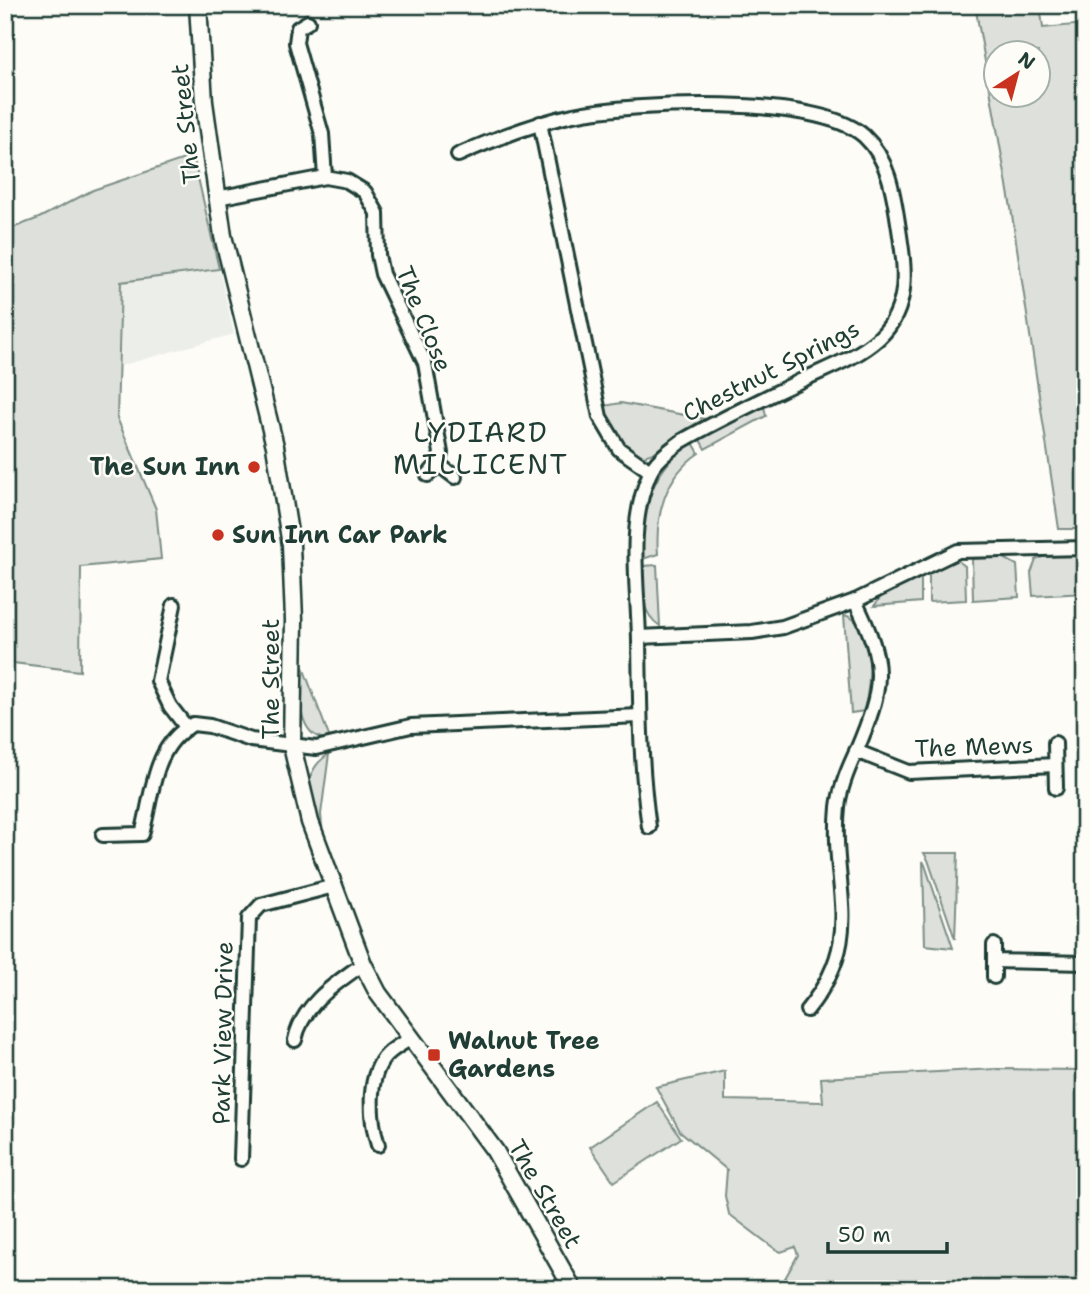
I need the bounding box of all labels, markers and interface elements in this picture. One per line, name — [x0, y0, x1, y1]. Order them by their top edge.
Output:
north arrow — [982, 38, 1052, 108]
text: N — [1013, 46, 1040, 75]
street label: The Street — [164, 62, 208, 186]
street label: The Close — [388, 261, 460, 377]
street label: Chestnut Springs — [677, 313, 865, 429]
district label: LYDIARD MILLICENT — [393, 413, 569, 483]
place label: The Sun Inn — [89, 451, 240, 483]
marker: The Sun Inn — [246, 459, 262, 475]
place label: Sun Inn Car Park — [232, 519, 448, 551]
marker: Sun Inn Car Park — [210, 527, 226, 543]
street label: The Street — [255, 619, 287, 739]
street label: The Mews — [914, 729, 1034, 765]
street label: Park View Drive — [205, 941, 241, 1125]
place label: Walnut Tree Gardens — [448, 1025, 600, 1085]
marker: Walnut Tree Gardens — [426, 1047, 442, 1063]
street label: The Street — [501, 1134, 589, 1254]
scale bar — [828, 1210, 946, 1254]
text: 50 m — [838, 1221, 891, 1249]

